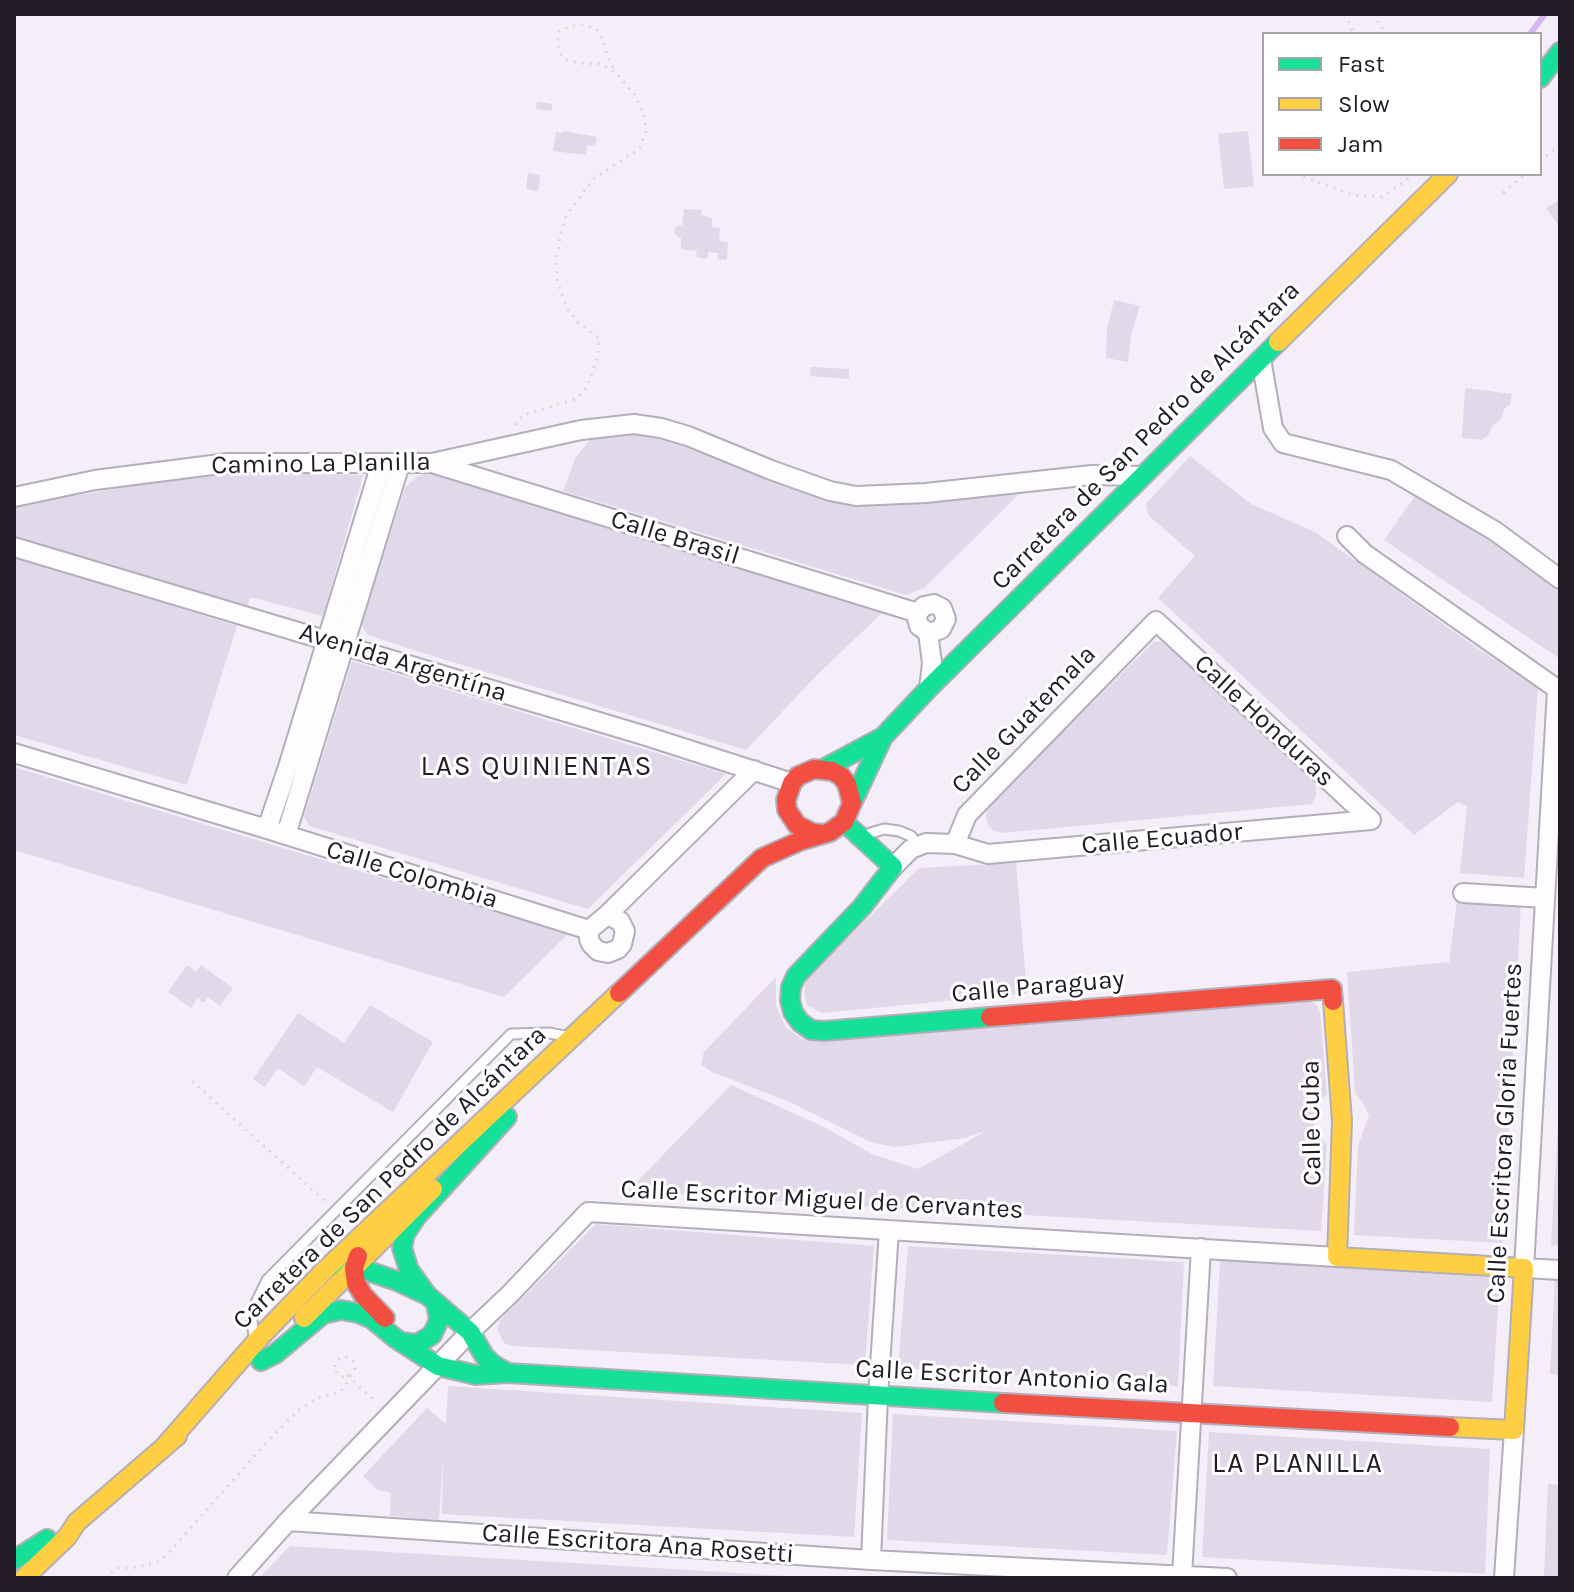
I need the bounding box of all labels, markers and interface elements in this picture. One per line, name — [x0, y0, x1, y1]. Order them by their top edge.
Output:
legend — [1262, 32, 1542, 176]
text: Fast — [1338, 50, 1385, 78]
text: Slow — [1338, 90, 1390, 118]
text: Jam — [1338, 130, 1383, 158]
street label: Carretera de San Pedro de Alcántara — [985, 275, 1307, 597]
street label: Camino La Planilla — [211, 446, 431, 482]
street label: Calle Brasil — [607, 504, 743, 572]
street label: Avenida Argentína — [296, 617, 510, 709]
street label: Calle Guatemala — [945, 639, 1103, 801]
street label: Calle Honduras — [1187, 648, 1341, 794]
district label: LAS QUINIENTAS — [421, 750, 653, 784]
street label: Calle Ecuador — [1080, 816, 1244, 862]
street label: Calle Colombia — [322, 834, 502, 916]
street label: Calle Escritora Gloria Fuertes — [1480, 962, 1530, 1304]
street label: Calle Paraguay — [950, 964, 1126, 1010]
street label: Carretera de San Pedro de Alcántara — [227, 1020, 553, 1336]
street label: Calle Cuba — [1295, 1060, 1329, 1186]
street label: Calle Escritor Miguel de Cervantes — [620, 1174, 1024, 1226]
street label: Calle Escritor Antonio Gala — [854, 1353, 1170, 1401]
district label: LA PLANILLA — [1212, 1447, 1384, 1481]
street label: Calle Escritora Ana Rosetti — [481, 1518, 795, 1570]

